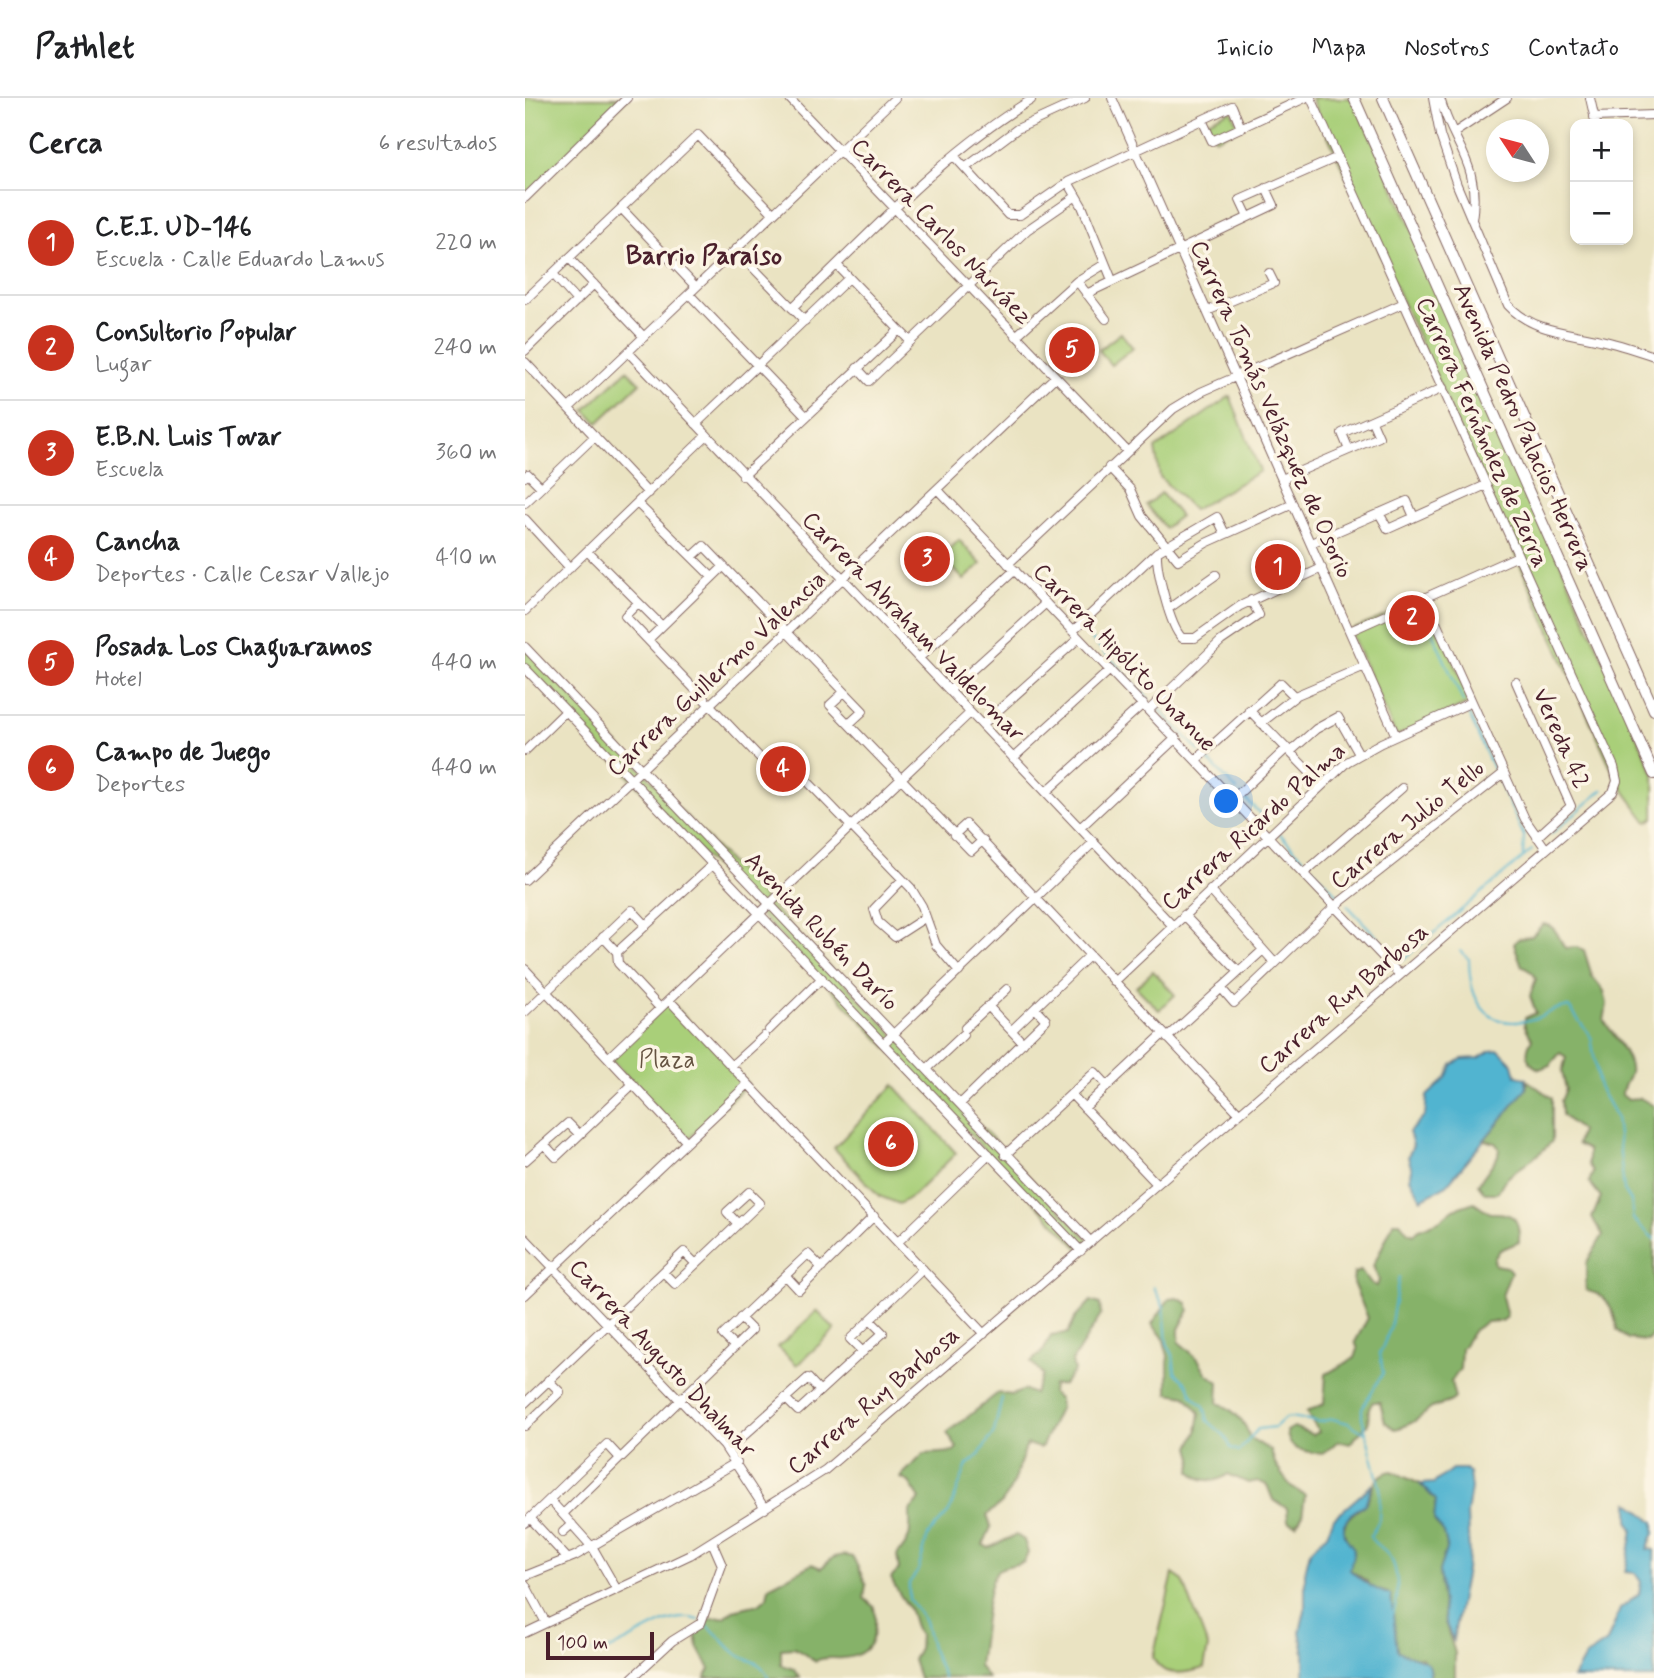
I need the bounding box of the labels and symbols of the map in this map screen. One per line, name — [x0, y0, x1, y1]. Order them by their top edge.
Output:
north arrow — [1486, 119, 1549, 182]
street label: Carrera Carlos Narváez — [844, 132, 1038, 332]
street label: Carrera Tomás Velázquez de Osorio — [1182, 236, 1359, 583]
district label: Barrio Paraíso — [626, 240, 782, 274]
street label: Avenida Pedro Palacios Herrera — [1445, 279, 1600, 576]
street label: Carrera Fernández de Zerra — [1408, 292, 1555, 573]
pin: 5 — [1049, 324, 1095, 376]
street label: Carrera Abraham Valdelomar — [794, 505, 1031, 749]
pin: 3 — [904, 533, 950, 585]
pin: 1 — [1255, 541, 1301, 593]
street label: Carrera Hipólito Unanue — [1026, 557, 1222, 759]
street label: Carrera Guillermo Valencia — [601, 564, 833, 784]
pin: 2 — [1389, 592, 1435, 644]
street label: Vereda 42 — [1525, 684, 1596, 794]
street label: Carrera Ricardo Palma — [1155, 736, 1353, 918]
pin: 4 — [760, 743, 806, 795]
street label: Carrera Julio Tello — [1324, 753, 1491, 897]
your location — [1209, 784, 1243, 818]
street label: Avenida Rubén Darío — [737, 846, 905, 1018]
street label: Carrera Ruy Barbosa — [1253, 917, 1435, 1082]
park label: Plaza — [639, 1045, 695, 1076]
pin: 6 — [868, 1118, 914, 1170]
street label: Carrera Augusto Dhalmar — [562, 1253, 762, 1465]
street label: Carrera Ruy Barbosa — [781, 1320, 966, 1482]
scale bar — [546, 1629, 655, 1661]

